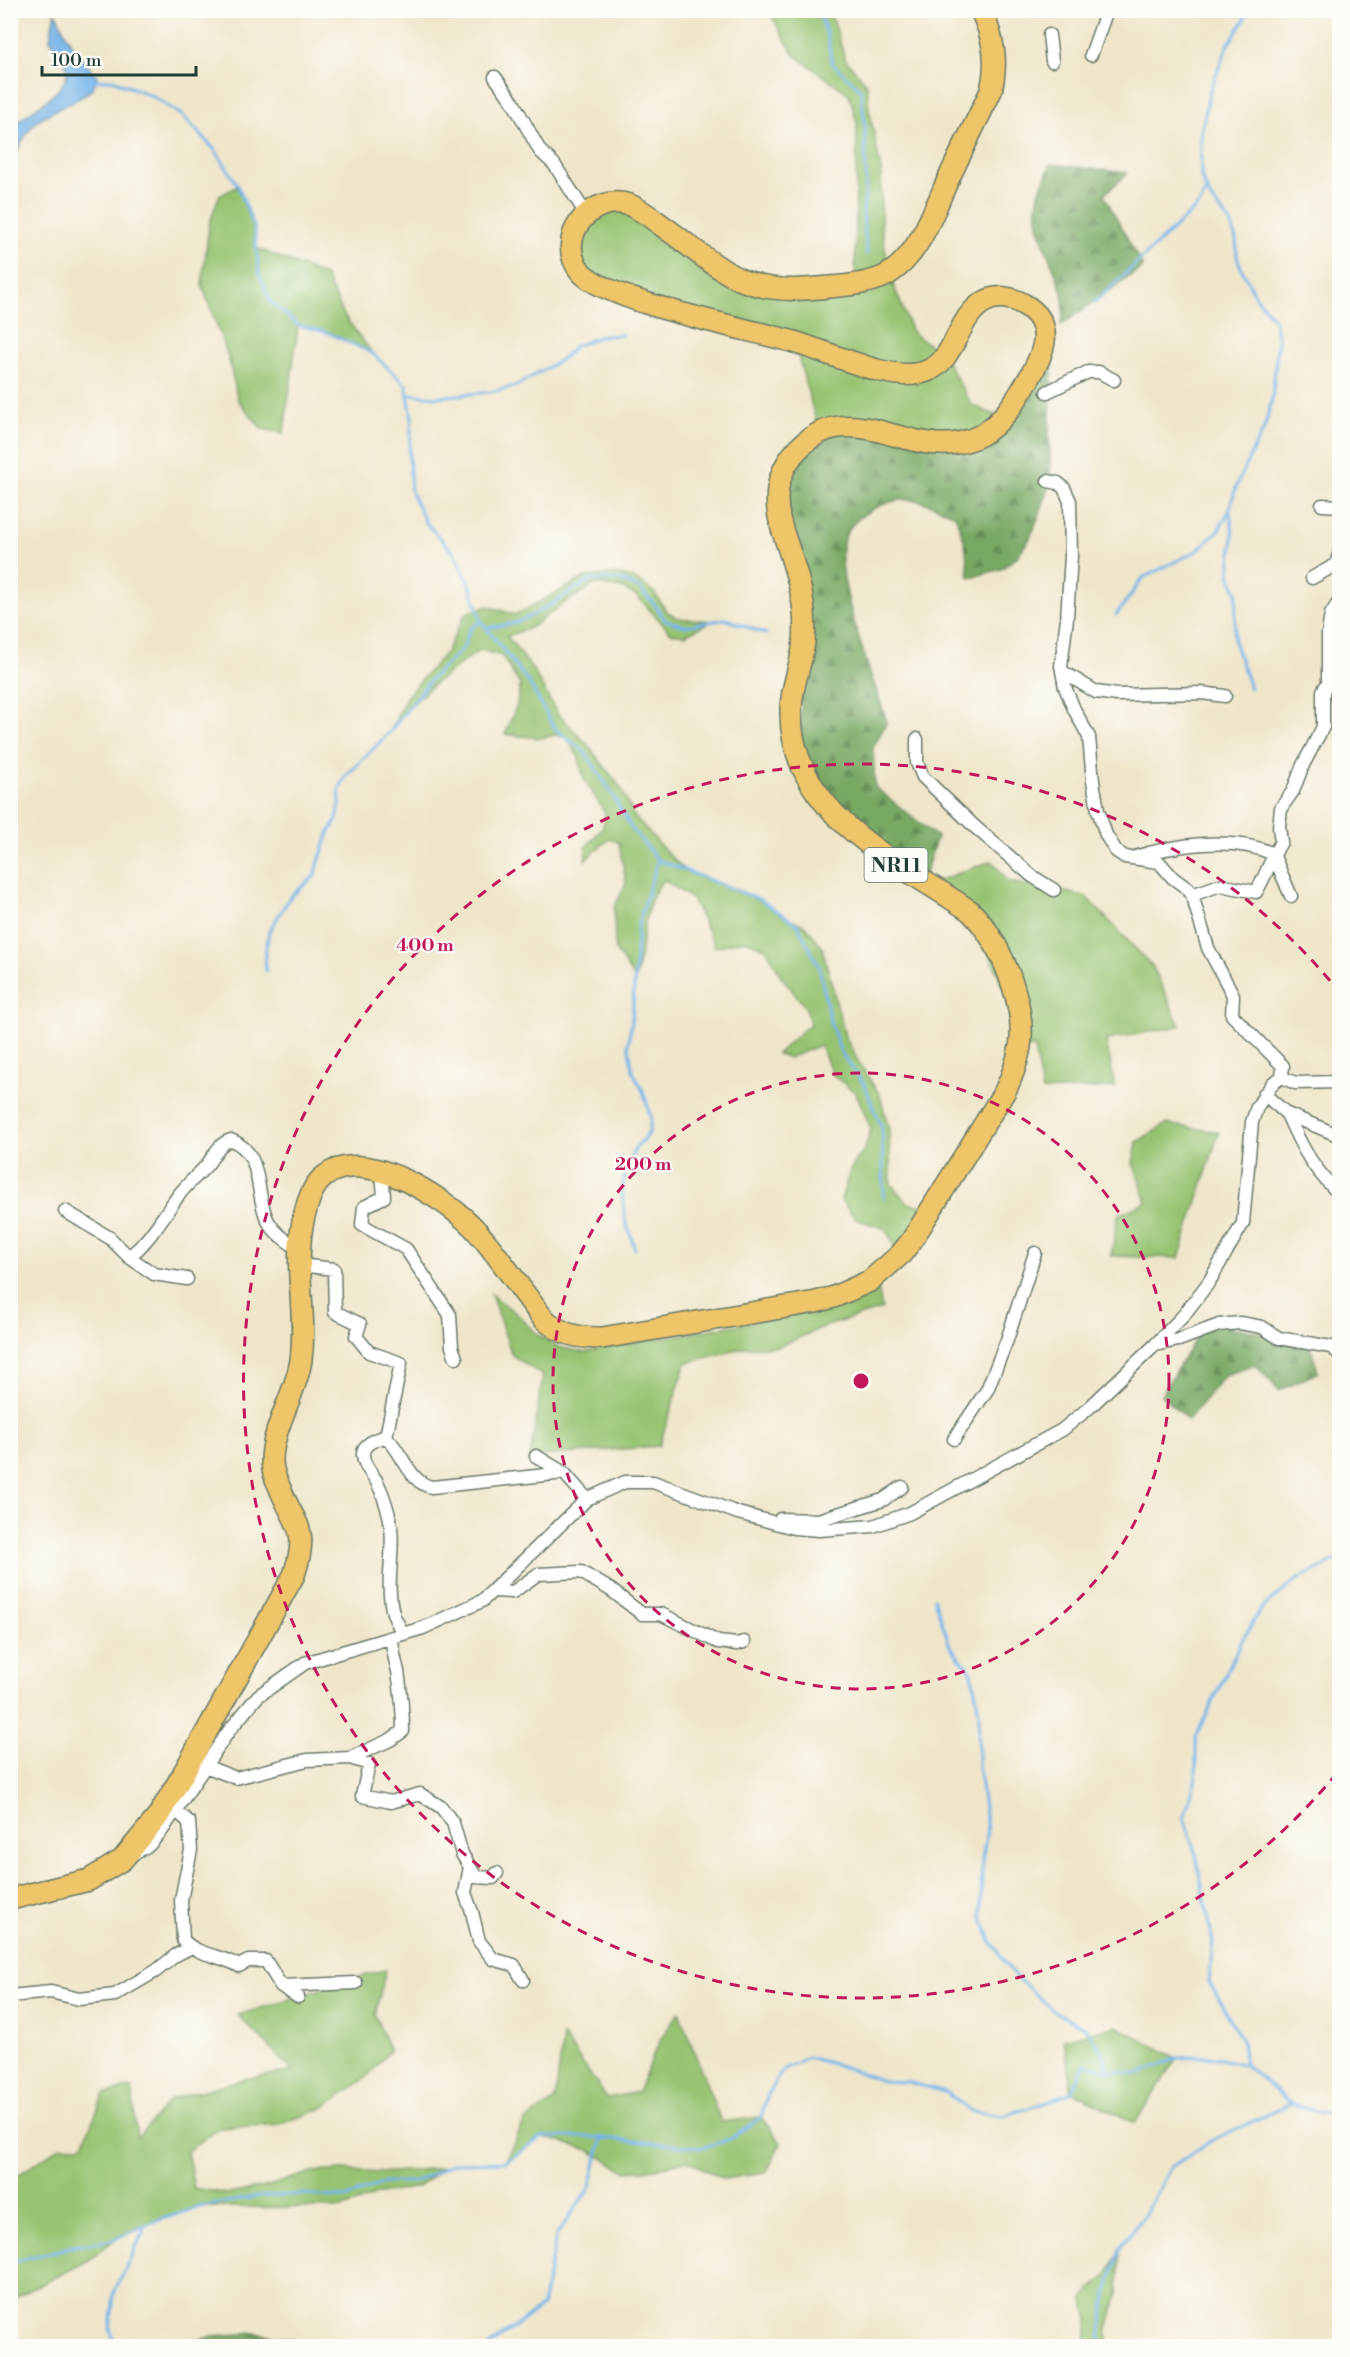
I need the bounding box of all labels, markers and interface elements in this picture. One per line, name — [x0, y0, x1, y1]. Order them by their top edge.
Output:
scale bar — [42, 39, 196, 77]
text: 100 m — [51, 49, 102, 72]
road number: NR11 — [864, 848, 928, 882]
text: 400 m — [396, 934, 454, 957]
text: 200 m — [615, 1153, 672, 1176]
centre of rings — [851, 1371, 871, 1391]

